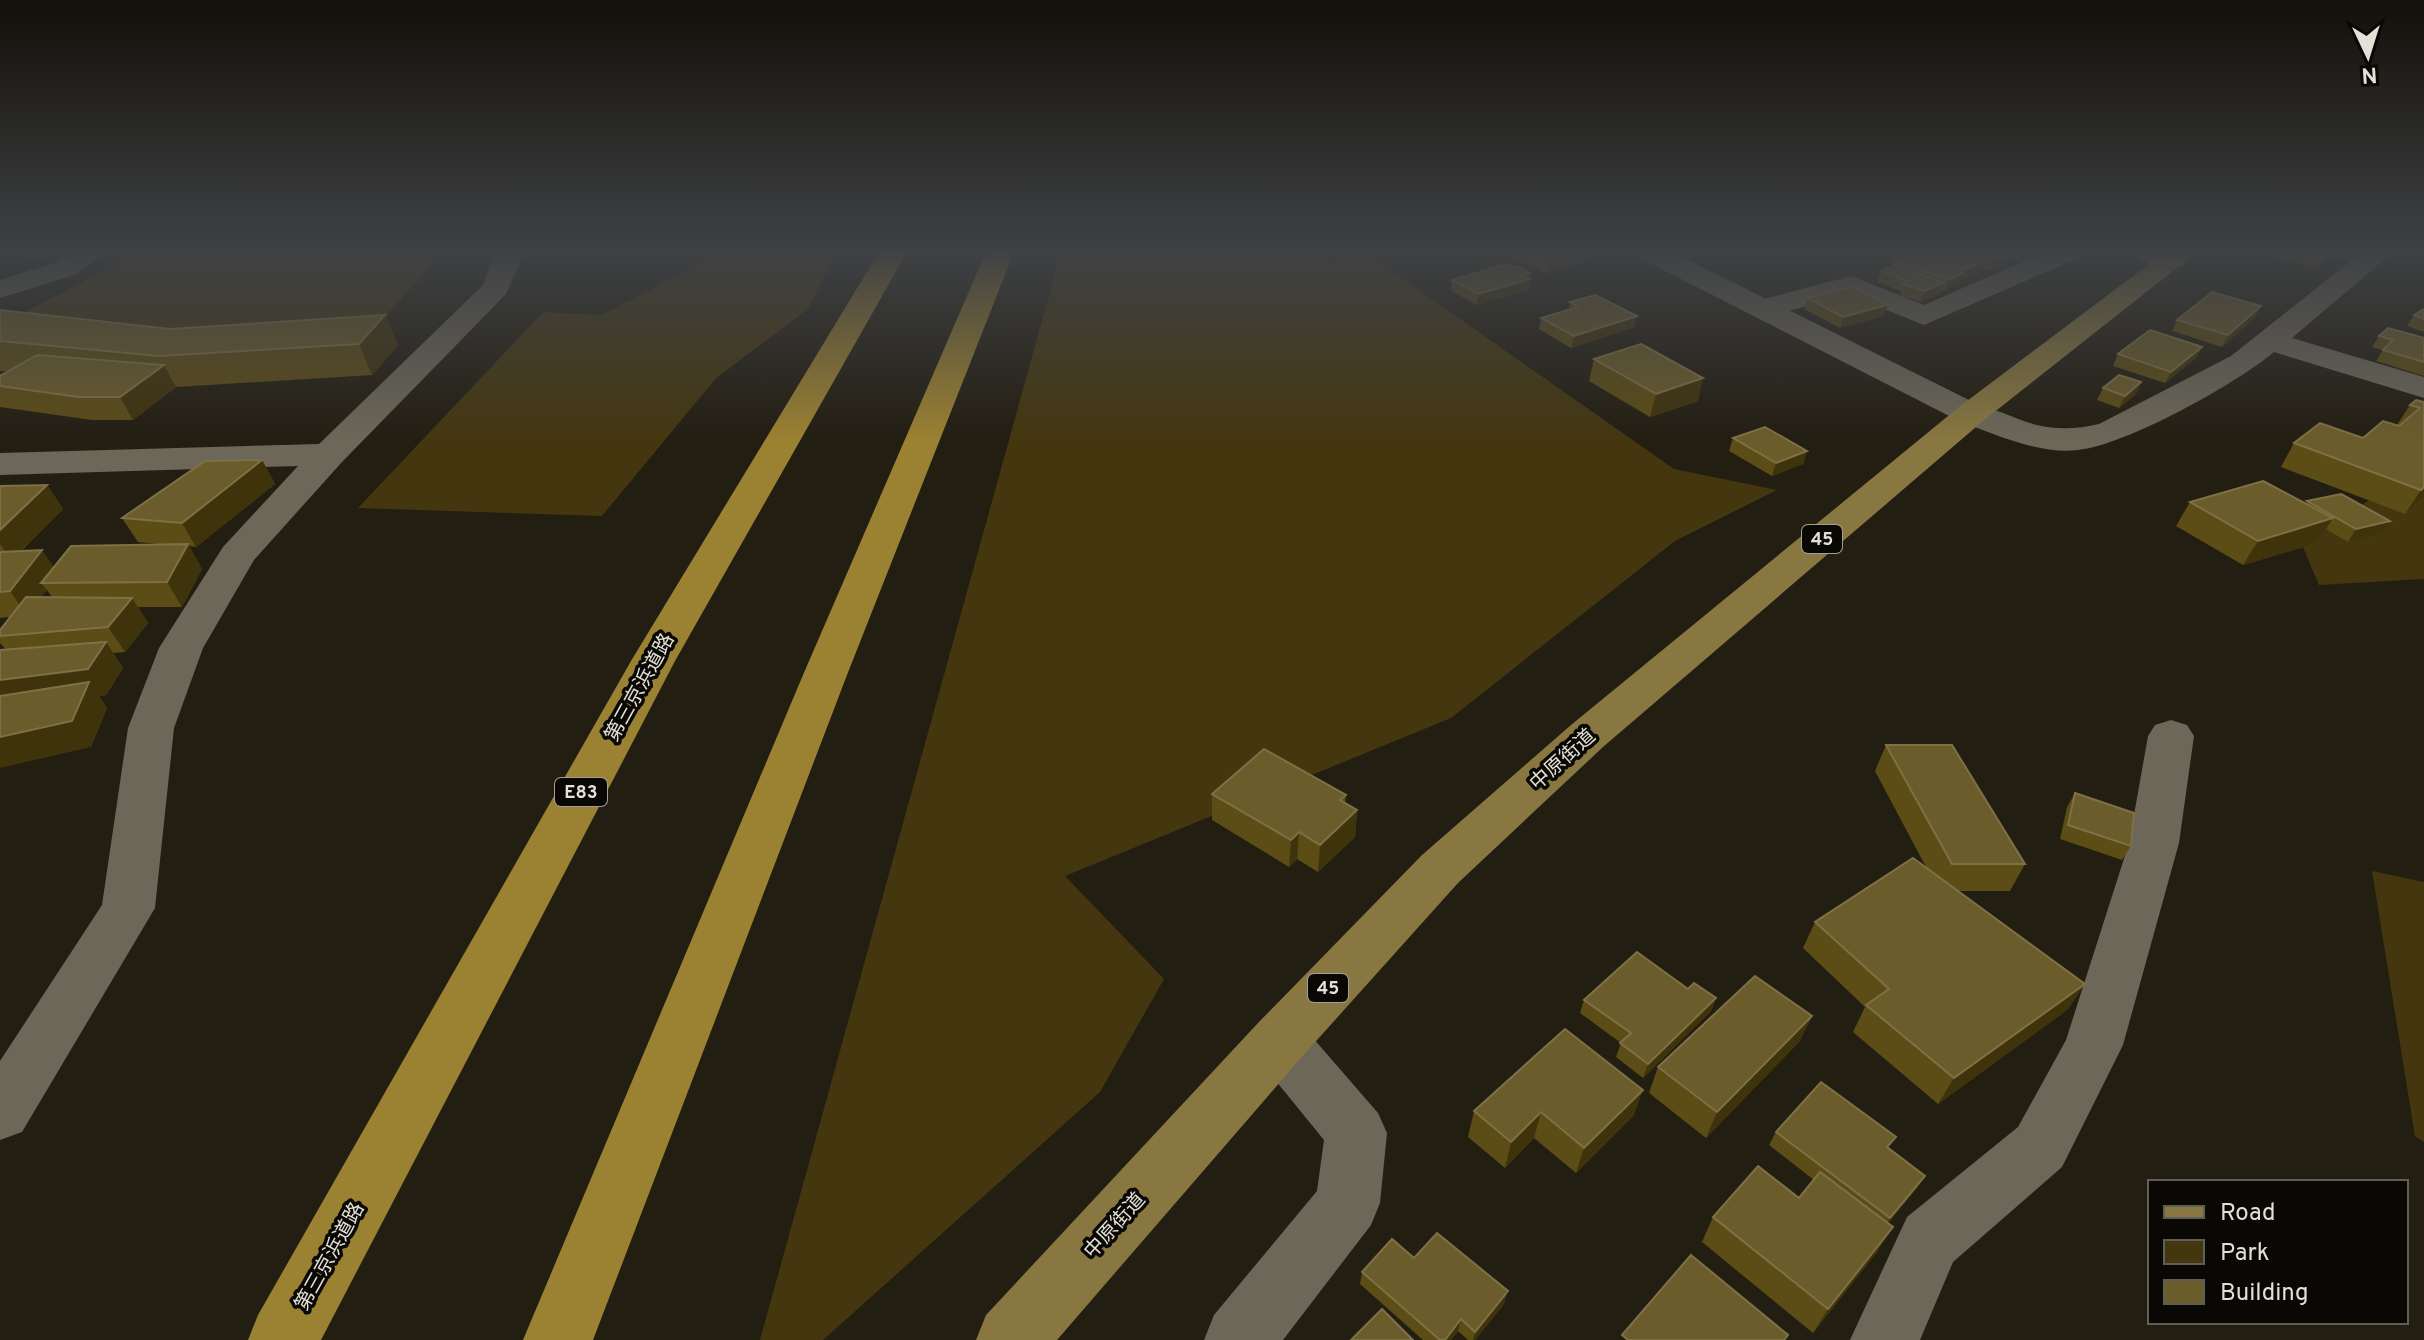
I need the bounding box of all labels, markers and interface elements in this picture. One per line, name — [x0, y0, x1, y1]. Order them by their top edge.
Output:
north arrow — [2328, 16, 2408, 96]
text: N — [2360, 59, 2378, 87]
road number: 45 — [1802, 525, 1842, 553]
street label: 第三京浜道路 — [600, 629, 681, 747]
street label: 中原街道 — [1525, 724, 1602, 797]
road number: E83 — [555, 778, 607, 806]
road number: 45 — [1308, 974, 1348, 1002]
legend — [2148, 1180, 2408, 1324]
street label: 中原街道 — [1079, 1188, 1152, 1265]
street label: 第三京浜道路 — [290, 1198, 371, 1316]
text: Road — [2220, 1199, 2276, 1229]
text: Park — [2220, 1239, 2270, 1269]
text: Building — [2220, 1279, 2309, 1309]

